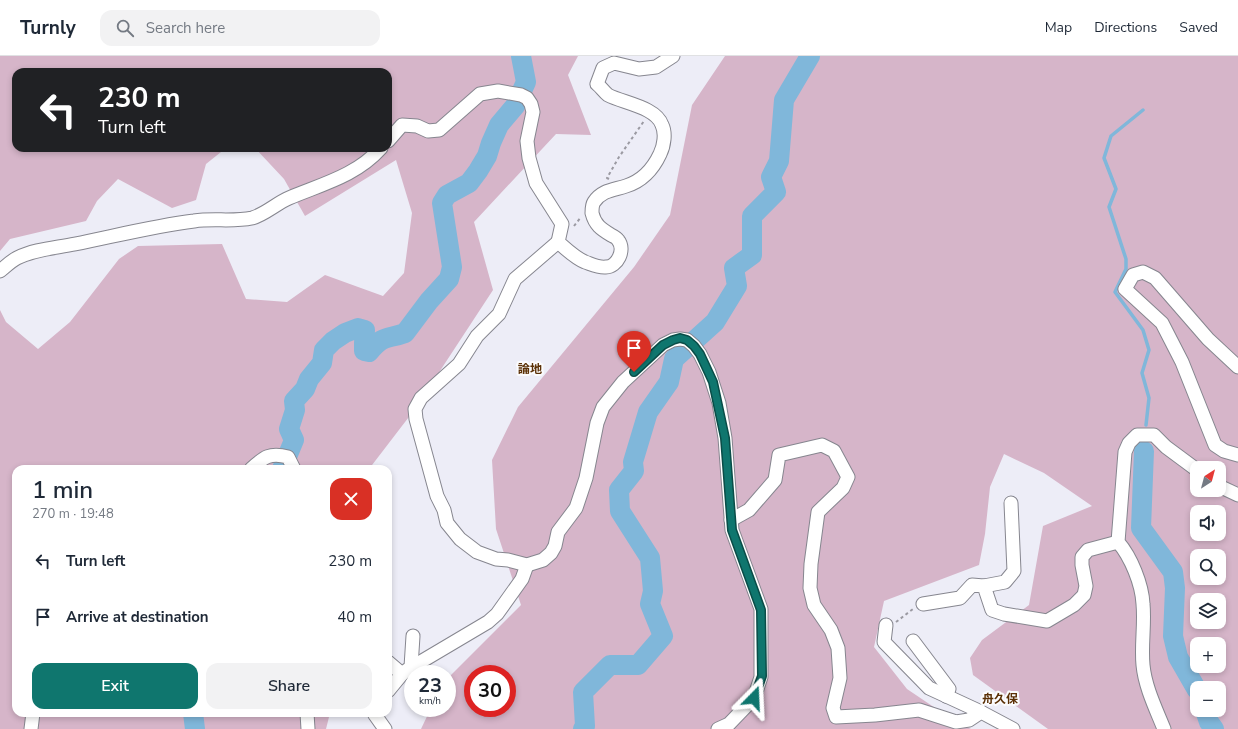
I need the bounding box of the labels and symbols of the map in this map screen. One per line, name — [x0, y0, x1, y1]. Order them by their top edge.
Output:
pin — [617, 331, 651, 372]
district label: 論地 — [518, 361, 542, 377]
north arrow — [1190, 461, 1226, 497]
speed limit sign: 30 — [464, 665, 516, 717]
position arrow — [733, 677, 775, 719]
district label: 舟久保 — [982, 691, 1018, 707]

